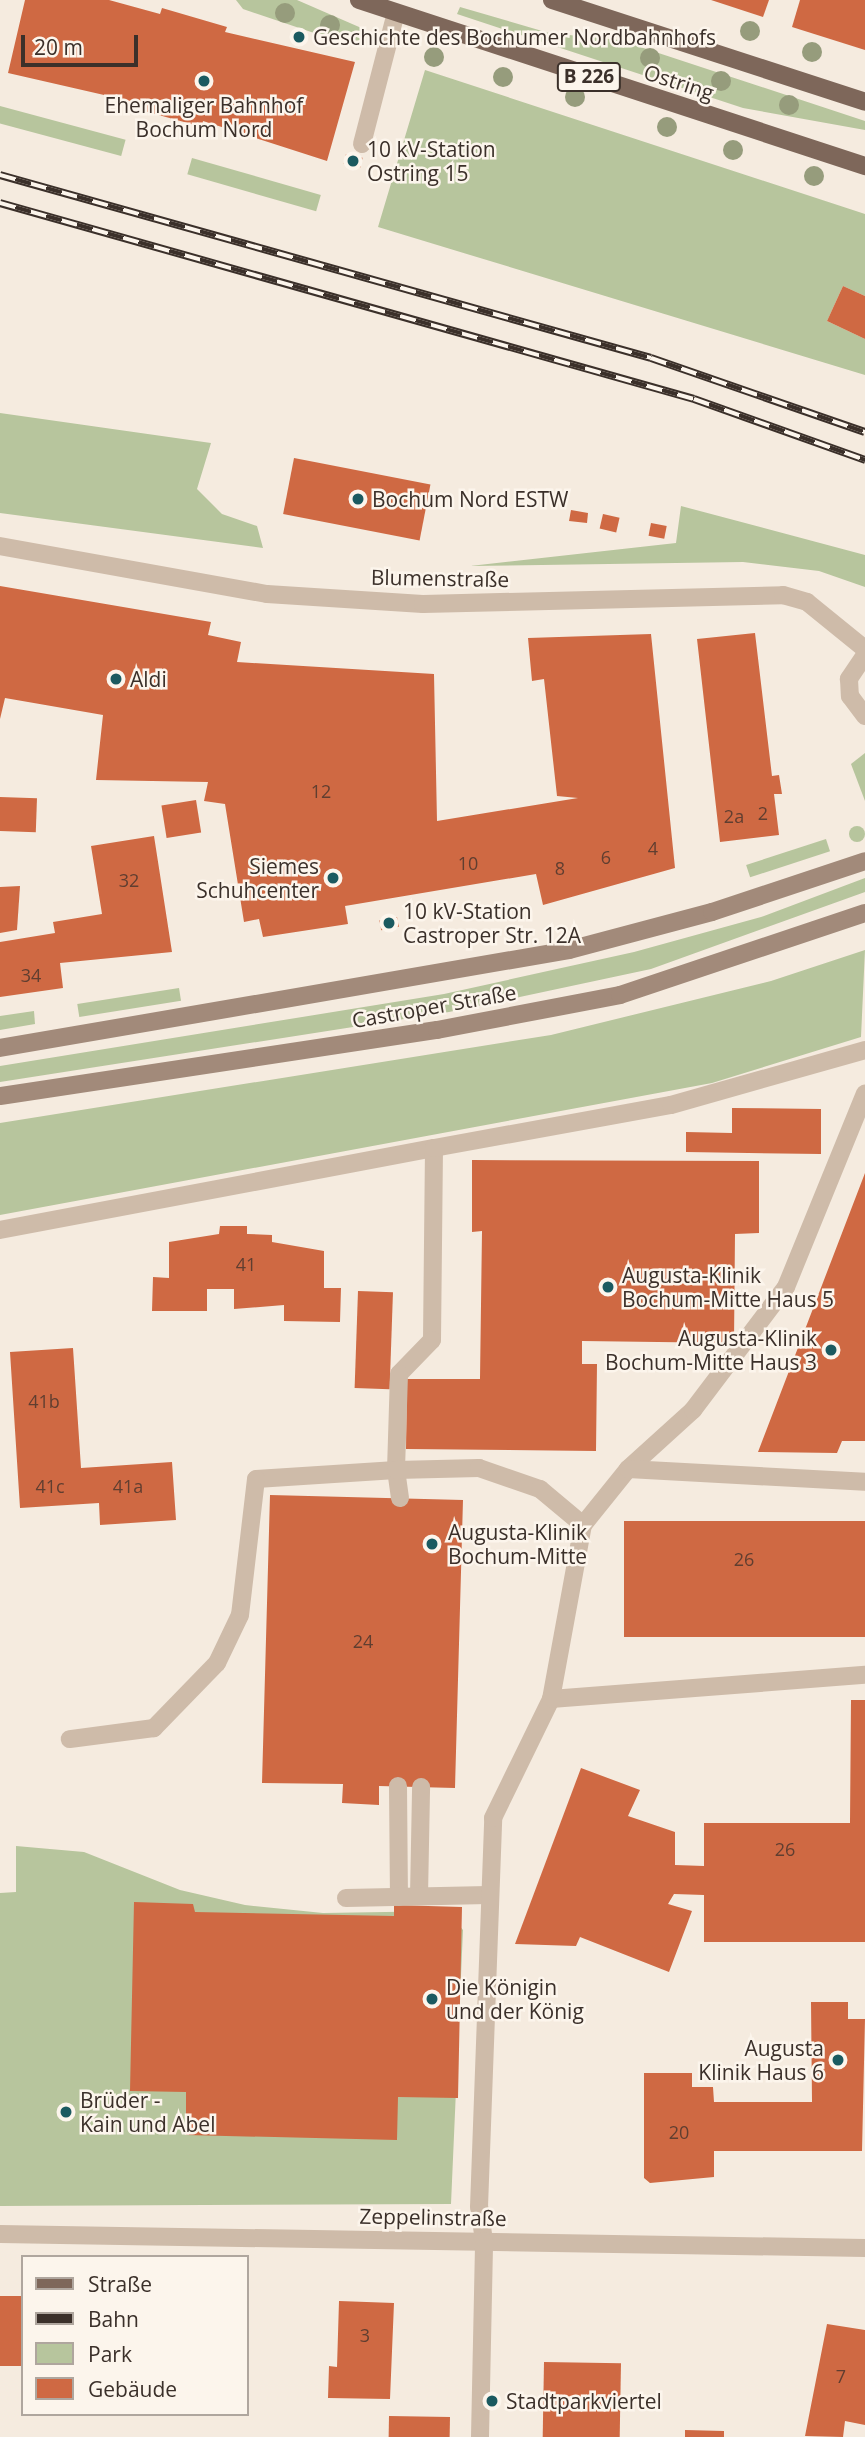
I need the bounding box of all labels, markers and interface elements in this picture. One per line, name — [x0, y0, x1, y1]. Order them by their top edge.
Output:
scale bar — [24, 21, 142, 65]
place label: Geschichte des Bochumer Nordbahnhofs — [313, 24, 716, 50]
marker: Geschichte des Bochumer Nordbahnhofs — [291, 29, 307, 45]
text: 20 m — [34, 33, 83, 61]
street label: Ostring — [641, 59, 717, 105]
road number: B 226 — [556, 61, 622, 92]
marker: Ehemaliger Bahnhof Bochum Nord — [196, 73, 212, 89]
place label: Ehemaliger Bahnhof Bochum Nord — [105, 92, 303, 142]
place label: 10 kV-Station Ostring 15 — [367, 136, 496, 186]
marker: 10 kV-Station Ostring 15 — [345, 153, 361, 169]
place label: Bochum Nord ESTW — [372, 486, 568, 512]
marker: Bochum Nord ESTW — [350, 491, 366, 507]
street label: Blumenstraße — [371, 564, 509, 592]
place label: Aldi — [130, 666, 167, 692]
marker: Aldi — [108, 671, 124, 687]
house number: 12 — [311, 780, 331, 802]
house number: 2 — [758, 802, 768, 824]
house number: 2a — [724, 805, 744, 827]
house number: 4 — [648, 837, 658, 859]
house number: 6 — [601, 846, 611, 868]
house number: 10 — [458, 852, 478, 874]
place label: Siemes Schuhcenter — [196, 853, 319, 903]
house number: 8 — [555, 857, 565, 879]
house number: 32 — [119, 869, 139, 891]
marker: Siemes Schuhcenter — [325, 870, 341, 886]
place label: 10 kV-Station Castroper Str. 12A — [403, 898, 581, 948]
marker: 10 kV-Station Castroper Str. 12A — [381, 915, 397, 931]
house number: 34 — [21, 964, 41, 986]
street label: Castroper Straße — [350, 979, 518, 1033]
house number: 41 — [236, 1253, 256, 1275]
place label: Augusta-Klinik Bochum-Mitte Haus 5 — [622, 1262, 834, 1312]
marker: Augusta-Klinik Bochum-Mitte Haus 5 — [600, 1279, 616, 1295]
place label: Augusta-Klinik Bochum-Mitte Haus 3 — [605, 1325, 817, 1375]
marker: Augusta-Klinik Bochum-Mitte Haus 3 — [823, 1342, 839, 1358]
house number: 41b — [28, 1390, 60, 1412]
house number: 41c — [35, 1475, 65, 1497]
house number: 41a — [113, 1475, 143, 1497]
place label: Augusta-Klinik Bochum-Mitte — [448, 1519, 587, 1569]
marker: Augusta-Klinik Bochum-Mitte — [422, 1534, 442, 1554]
house number: 26 — [734, 1548, 754, 1570]
house number: 24 — [353, 1630, 373, 1652]
house number: 26 — [775, 1838, 795, 1860]
place label: Die Königin und der König — [446, 1974, 584, 2024]
marker: Die Königin und der König — [424, 1991, 440, 2007]
place label: Augusta Klinik Haus 6 — [698, 2035, 824, 2085]
marker: Augusta Klinik Haus 6 — [830, 2052, 846, 2068]
place label: Brüder - Kain und Abel — [80, 2087, 215, 2137]
marker: Brüder - Kain und Abel — [58, 2104, 74, 2120]
house number: 20 — [669, 2121, 689, 2143]
street label: Zeppelinstraße — [359, 2203, 507, 2231]
legend — [21, 2255, 248, 2416]
text: Straße — [88, 2270, 152, 2298]
text: Bahn — [88, 2305, 139, 2333]
house number: 3 — [360, 2324, 370, 2346]
text: Park — [88, 2340, 132, 2368]
house number: 7 — [836, 2365, 846, 2387]
text: Gebäude — [88, 2375, 177, 2403]
place label: Stadtparkviertel — [506, 2388, 662, 2414]
marker: Stadtparkviertel — [484, 2393, 500, 2409]

